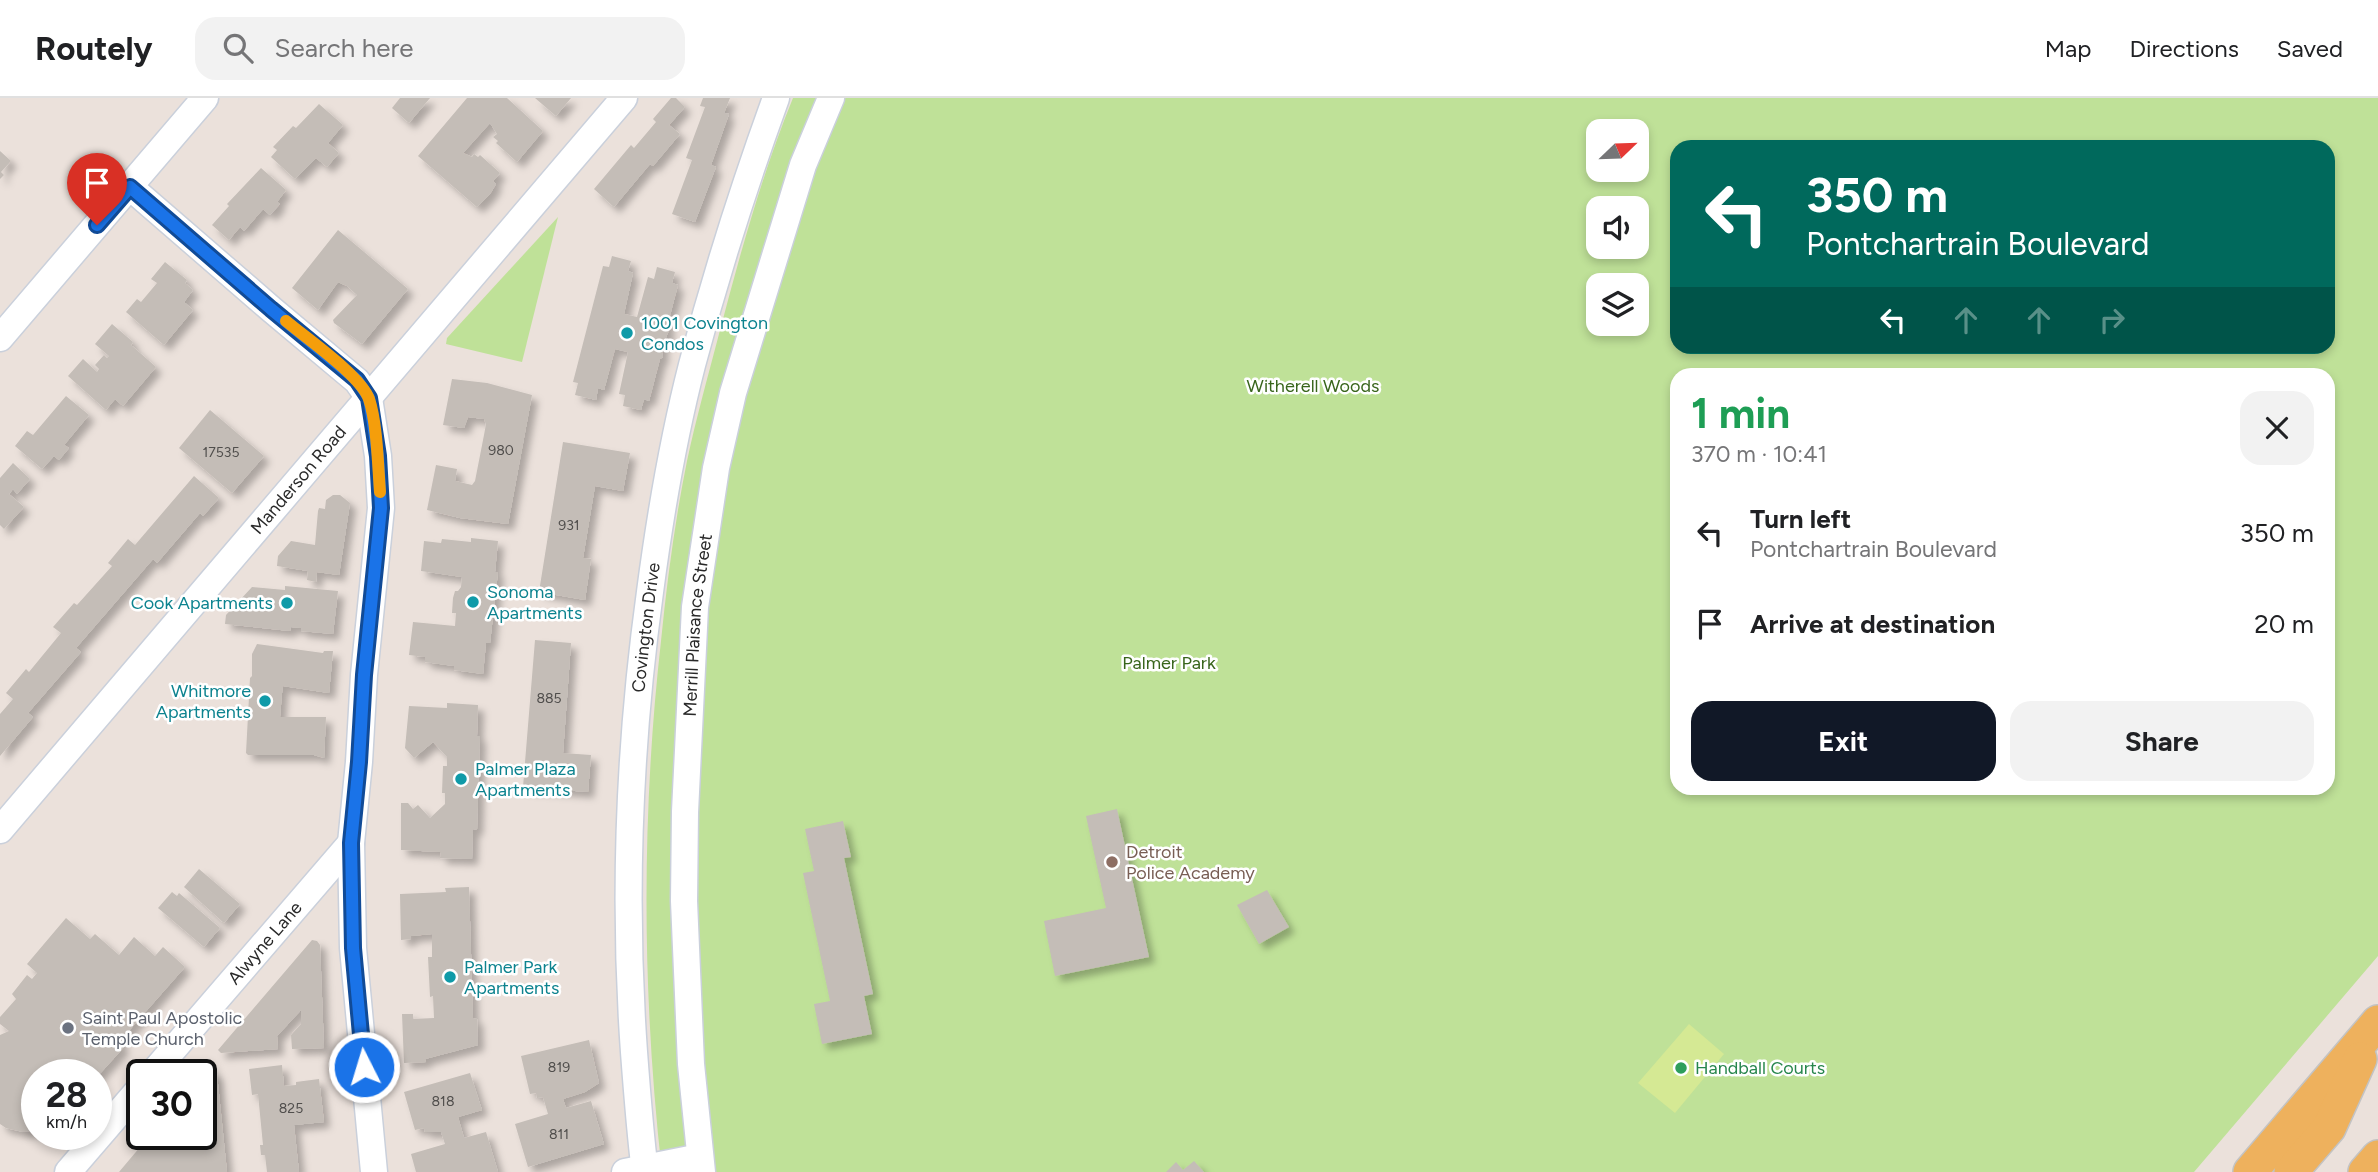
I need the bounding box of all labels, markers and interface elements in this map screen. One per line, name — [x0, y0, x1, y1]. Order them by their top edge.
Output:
search box — [195, 17, 685, 80]
text: Routely — [35, 29, 153, 68]
icon: search — [219, 29, 257, 67]
text: Search here — [275, 32, 414, 64]
text: Map — [2045, 34, 2091, 63]
text: Directions — [2129, 34, 2239, 63]
text: Saved — [2277, 34, 2343, 63]
north arrow — [1586, 119, 1648, 182]
map controls — [1586, 119, 1649, 336]
pin — [67, 153, 127, 225]
icon: arrive — [78, 164, 116, 202]
text: 350 m — [1806, 165, 1948, 224]
icon: left — [1691, 168, 1782, 259]
button: sound — [1586, 196, 1649, 259]
text: Pontchartrain Boulevard — [1806, 225, 2150, 263]
button: layers — [1586, 273, 1649, 336]
icon: left — [1874, 301, 1912, 339]
icon: ahead — [1947, 301, 1985, 339]
icon: ahead — [2020, 301, 2058, 339]
icon: right — [2093, 301, 2131, 339]
place label: 1001 Covington Condos — [641, 312, 768, 355]
marker: 1001 Covington Condos — [619, 325, 635, 341]
park label: Witherell Woods — [1247, 375, 1379, 397]
text: 1 min — [1691, 388, 1790, 439]
button: close — [2240, 391, 2314, 465]
street label: Manderson Road — [246, 421, 351, 539]
text: 370 m · 10:41 — [1691, 440, 1827, 468]
house number: 980 — [488, 442, 514, 459]
house number: 17535 — [202, 444, 240, 461]
text: Turn left — [1750, 503, 1851, 535]
icon: left — [1691, 514, 1729, 552]
house number: 931 — [558, 517, 580, 534]
text: 350 m — [2240, 517, 2314, 549]
street label: Merrill Plaisance Street — [679, 532, 717, 717]
text: Pontchartrain Boulevard — [1750, 535, 1997, 563]
street label: Covington Drive — [627, 561, 665, 693]
place label: Sonoma Apartments — [487, 581, 582, 624]
place label: Cook Apartments — [131, 592, 273, 614]
marker: Sonoma Apartments — [465, 594, 481, 610]
marker: Cook Apartments — [279, 595, 295, 611]
icon: arrive — [1691, 605, 1729, 643]
text: Arrive at destination — [1750, 608, 1995, 640]
text: 20 m — [2254, 608, 2314, 640]
park label: Palmer Park — [1122, 652, 1216, 674]
place label: Whitmore Apartments — [156, 680, 251, 723]
house number: 885 — [536, 690, 562, 707]
marker: Whitmore Apartments — [257, 693, 273, 709]
button: Exit — [1691, 701, 1996, 781]
button: Share — [2010, 701, 2314, 781]
place label: Palmer Plaza Apartments — [475, 758, 576, 801]
marker: Palmer Plaza Apartments — [453, 771, 469, 787]
place label: Detroit Police Academy — [1126, 841, 1255, 884]
marker: Detroit Police Academy — [1104, 854, 1120, 870]
street label: Alwyne Lane — [223, 897, 307, 989]
place label: Palmer Park Apartments — [464, 956, 559, 999]
marker: Palmer Park Apartments — [442, 969, 458, 985]
place label: Saint Paul Apostolic Temple Church — [82, 1007, 243, 1050]
marker: Saint Paul Apostolic Temple Church — [60, 1020, 76, 1036]
position arrow — [327, 1030, 401, 1104]
place label: Handball Courts — [1695, 1057, 1825, 1079]
speed limit sign: 30 — [126, 1059, 217, 1150]
house number: 819 — [548, 1059, 570, 1076]
marker: Handball Courts — [1673, 1060, 1689, 1076]
text: 28 — [46, 1074, 87, 1116]
house number: 818 — [432, 1093, 454, 1110]
house number: 825 — [279, 1100, 303, 1117]
text: km/h — [46, 1111, 87, 1133]
house number: 811 — [549, 1126, 569, 1143]

